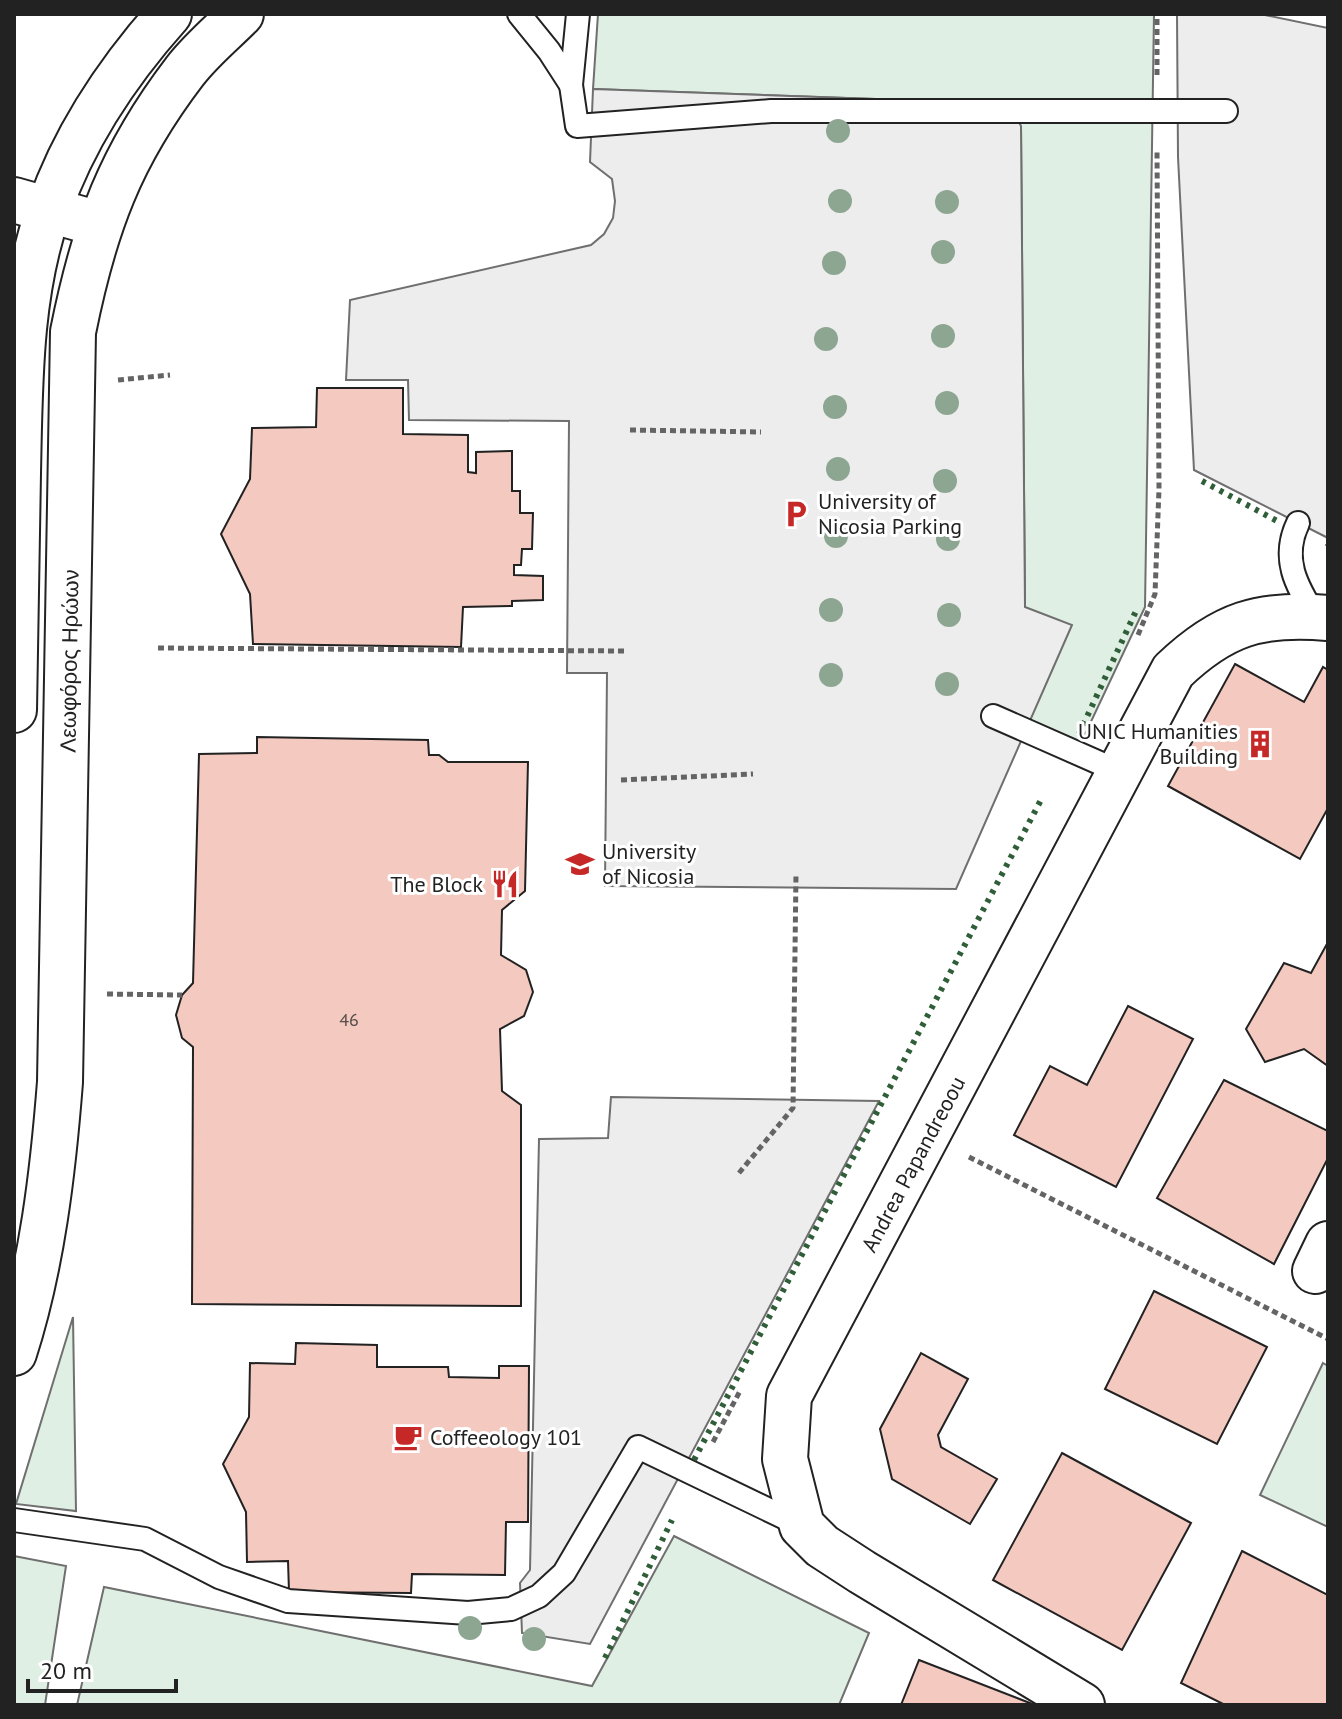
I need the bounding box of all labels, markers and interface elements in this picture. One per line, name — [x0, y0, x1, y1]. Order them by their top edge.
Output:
place label: University of Nicosia Parking — [818, 487, 962, 540]
parking icon: University of Nicosia Parking — [781, 499, 811, 529]
street label: Λεωφόρος Ηρώων — [53, 569, 85, 753]
place label: UNIC Humanities Building — [1078, 717, 1238, 770]
building icon: UNIC Humanities Building — [1245, 729, 1275, 759]
place label: University of Nicosia — [602, 837, 697, 890]
school or university icon: University of Nicosia — [565, 849, 595, 879]
restaurant icon: The Block — [490, 869, 520, 899]
place label: The Block — [390, 870, 483, 898]
house number: 46 — [339, 1008, 359, 1031]
street label: Andrea Papandreoou — [855, 1071, 971, 1257]
cafe icon: Coffeeology 101 — [393, 1422, 423, 1452]
place label: Coffeeology 101 — [430, 1423, 582, 1451]
scale bar — [28, 1643, 176, 1693]
text: 20 m — [40, 1655, 92, 1686]

